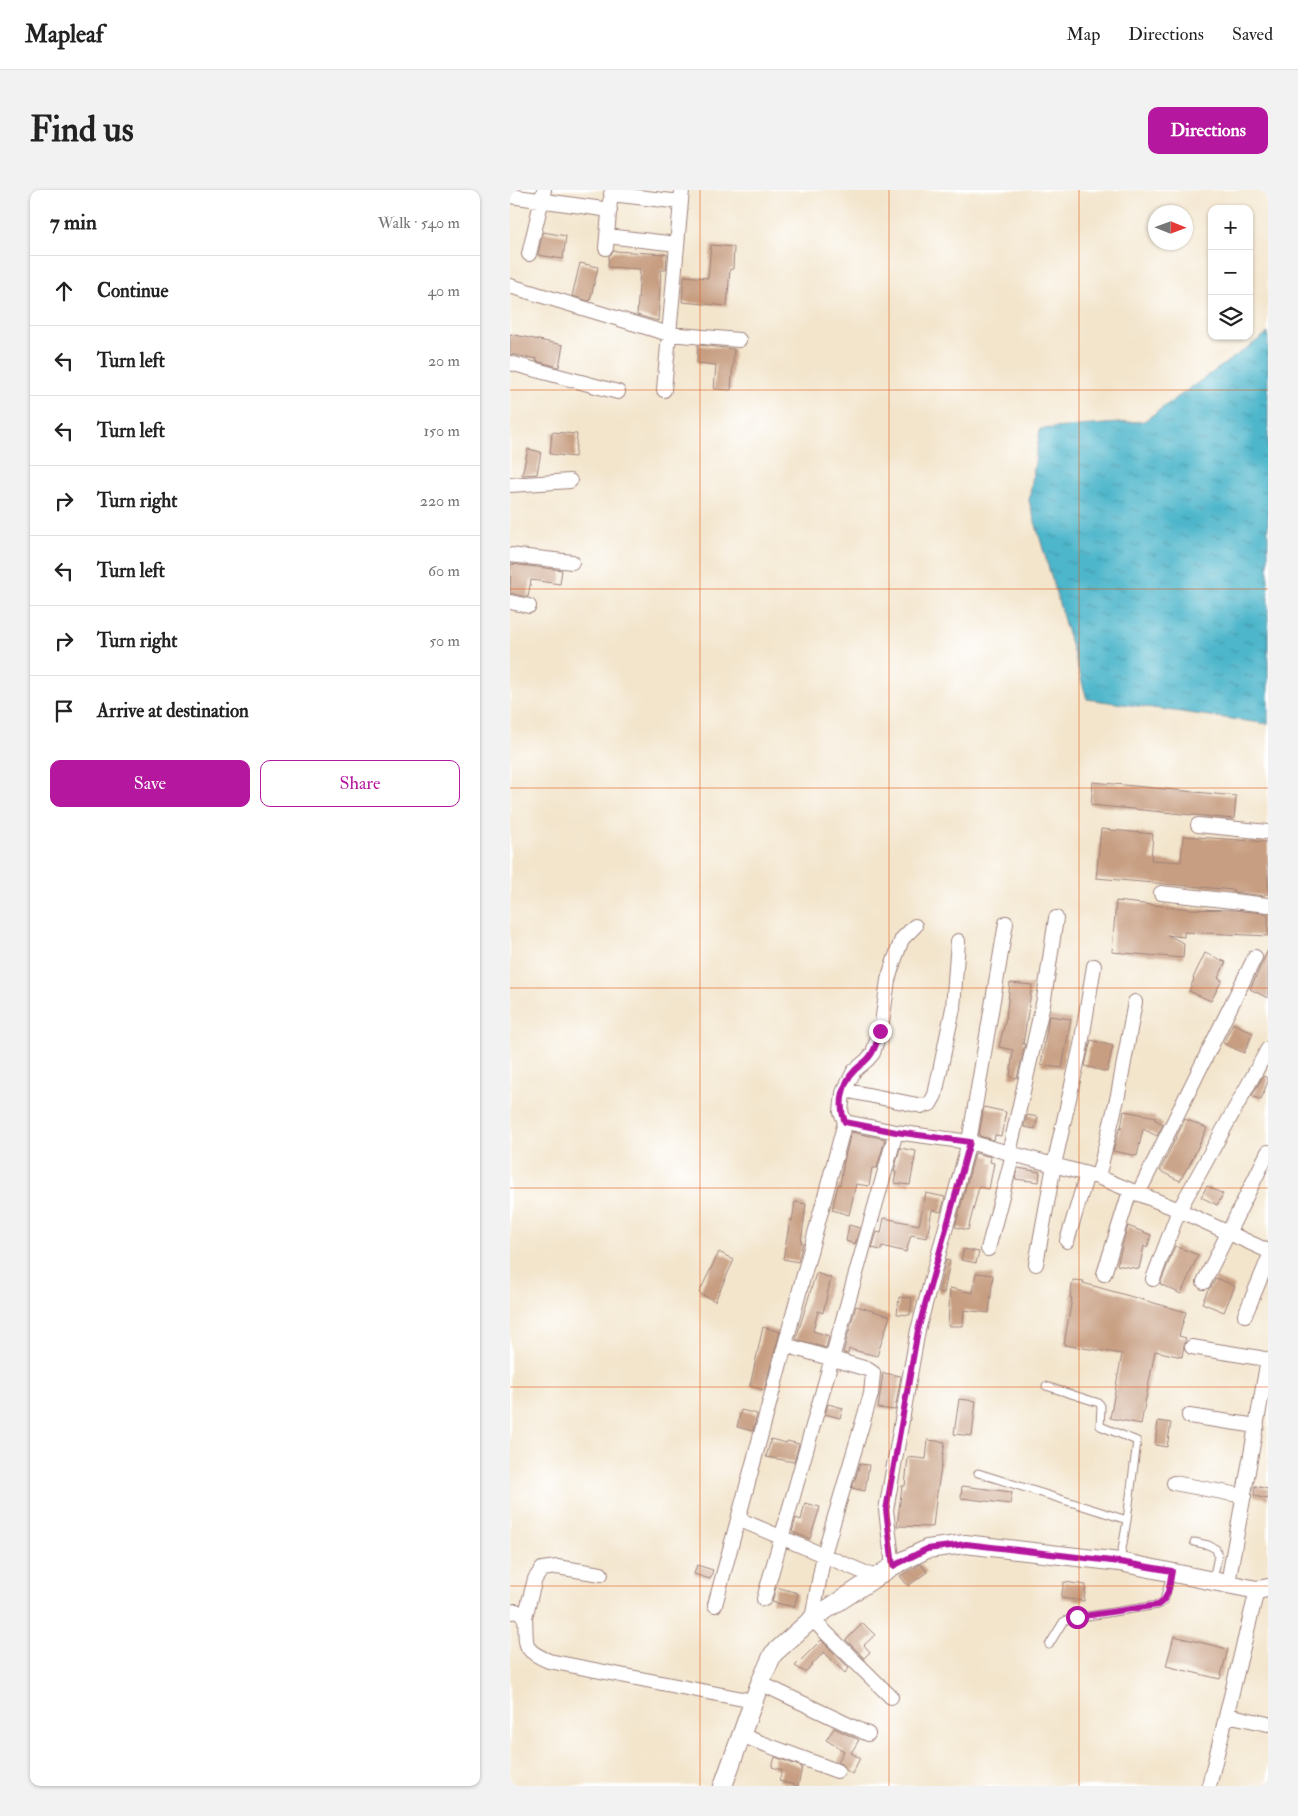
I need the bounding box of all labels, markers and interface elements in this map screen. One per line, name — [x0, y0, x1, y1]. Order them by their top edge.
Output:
text: Mapleaf — [25, 19, 104, 50]
text: Map — [1067, 23, 1100, 46]
text: Directions — [1128, 23, 1204, 46]
text: Saved — [1232, 23, 1273, 46]
button: Directions — [1148, 107, 1268, 154]
text: Find us — [30, 108, 134, 152]
north arrow — [1148, 205, 1193, 250]
map controls — [1208, 205, 1253, 340]
button: + — [1208, 205, 1253, 250]
text: 7 min — [50, 209, 97, 236]
text: Walk · 540 m — [378, 213, 460, 233]
button: − — [1208, 250, 1253, 295]
icon: ahead — [50, 277, 78, 305]
text: Continue — [97, 279, 168, 303]
text: 40 m — [427, 281, 460, 301]
button: layers — [1208, 295, 1253, 340]
icon: left — [50, 347, 78, 375]
text: Turn left — [97, 349, 165, 373]
text: 20 m — [428, 351, 460, 371]
icon: left — [50, 417, 78, 445]
text: Turn left — [97, 419, 165, 443]
text: 150 m — [423, 421, 460, 441]
icon: right — [50, 487, 78, 515]
text: Turn right — [97, 489, 177, 513]
text: 220 m — [420, 491, 460, 511]
icon: left — [50, 557, 78, 585]
text: Turn left — [97, 559, 165, 583]
text: 60 m — [428, 561, 460, 581]
icon: right — [50, 627, 78, 655]
text: Turn right — [97, 629, 177, 653]
text: 50 m — [429, 631, 460, 651]
icon: arrive — [50, 697, 78, 725]
text: Arrive at destination — [97, 699, 249, 723]
button: Save — [50, 760, 250, 807]
button: Share — [260, 760, 460, 807]
route end — [869, 1020, 892, 1043]
route start — [1066, 1606, 1089, 1629]

